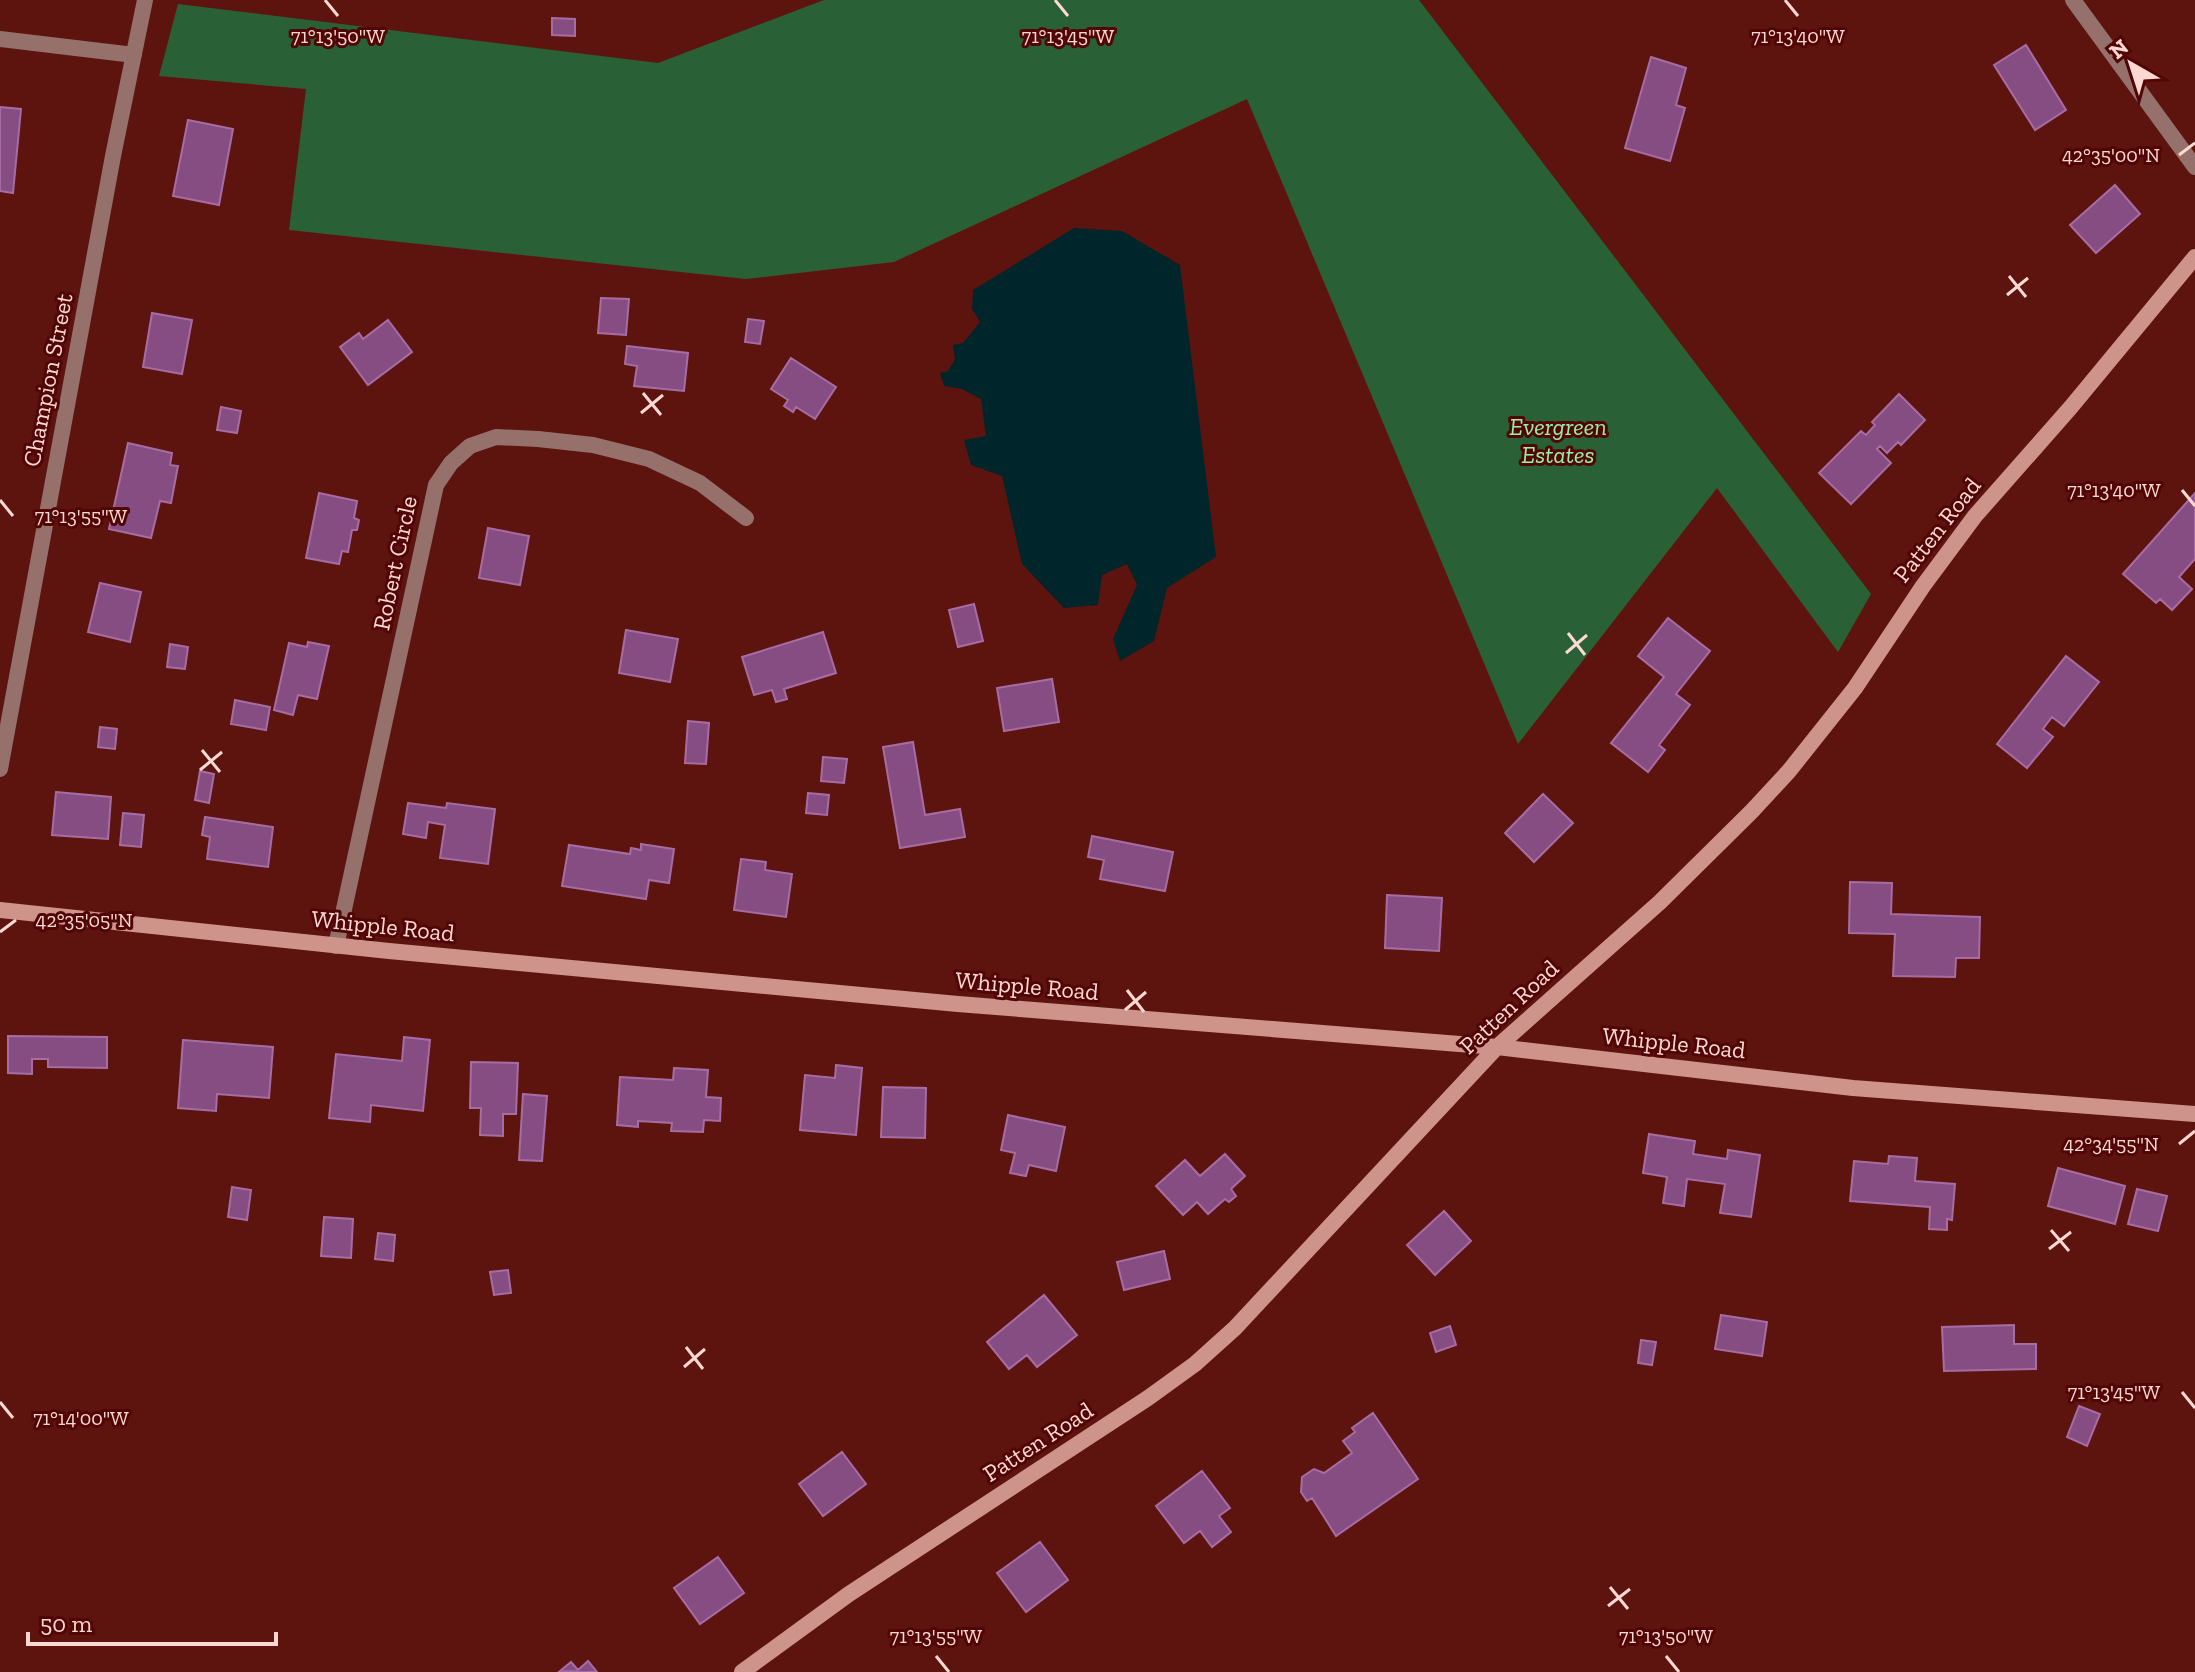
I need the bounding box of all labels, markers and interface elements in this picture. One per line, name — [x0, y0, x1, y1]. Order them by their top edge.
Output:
text: 71°13'50"W — [291, 24, 385, 48]
text: 71°13'45"W — [1022, 24, 1114, 48]
text: 71°13'40"W — [1751, 24, 1845, 48]
north arrow — [2091, 24, 2171, 104]
text: N — [2104, 33, 2134, 65]
text: 42°35'00"N — [2062, 143, 2160, 167]
street label: Champion Street — [16, 291, 79, 469]
park label: Evergreen Estates — [1509, 412, 1607, 469]
street label: Patten Road — [1887, 471, 1987, 588]
text: 71°13'40"W — [2067, 478, 2161, 502]
street label: Robert Circle — [366, 493, 423, 633]
text: 71°13'55"W — [35, 504, 128, 528]
street label: Whipple Road — [310, 904, 456, 947]
text: 42°35'05"N — [36, 908, 133, 932]
street label: Patten Road — [1453, 953, 1564, 1060]
street label: Whipple Road — [954, 965, 1100, 1006]
street label: Whipple Road — [1601, 1021, 1747, 1064]
text: 42°34'55"N — [2063, 1132, 2159, 1156]
text: 71°13'45"W — [2068, 1380, 2160, 1404]
street label: Patten Road — [977, 1395, 1098, 1488]
text: 71°14'00"W — [33, 1406, 129, 1430]
scale bar — [28, 1596, 276, 1646]
text: 50 m — [40, 1609, 93, 1638]
text: 71°13'55"W — [890, 1624, 983, 1648]
text: 71°13'50"W — [1619, 1624, 1713, 1648]

